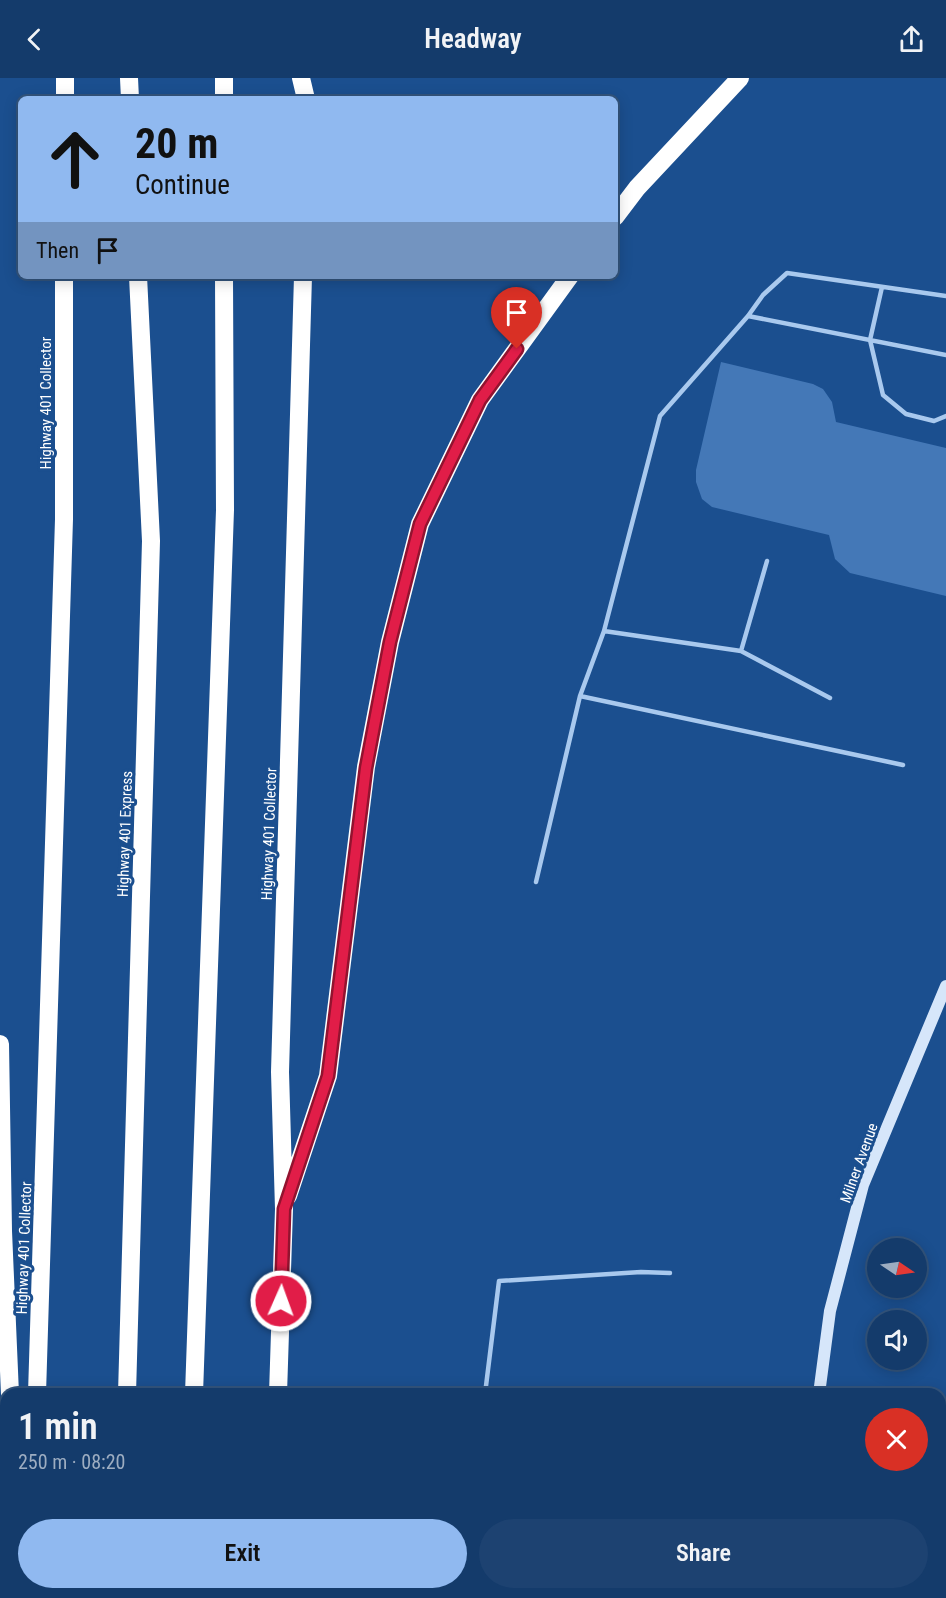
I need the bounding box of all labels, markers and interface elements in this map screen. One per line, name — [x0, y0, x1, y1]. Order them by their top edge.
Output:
icon: back — [18, 23, 51, 56]
text: Headway — [424, 23, 522, 55]
icon: share — [895, 23, 928, 56]
text: 20 m — [135, 119, 218, 168]
icon: ahead — [36, 120, 114, 198]
text: Continue — [135, 169, 230, 201]
icon: arrive — [91, 234, 124, 267]
text: Then — [36, 238, 79, 263]
pin — [491, 287, 542, 349]
icon: arrive — [500, 296, 533, 329]
street label: Highway 401 Collector — [37, 336, 55, 469]
street label: Highway 401 Collector — [258, 767, 280, 901]
street label: Highway 401 Express — [114, 770, 136, 897]
street label: Milner Avenue — [836, 1121, 882, 1205]
street label: Highway 401 Collector — [13, 1181, 35, 1315]
north arrow — [867, 1238, 927, 1298]
map controls — [867, 1238, 927, 1370]
position arrow — [249, 1269, 313, 1333]
button: sound — [867, 1310, 927, 1370]
text: 1 min — [18, 1406, 98, 1448]
button: close — [865, 1408, 928, 1471]
text: 250 m · 08:20 — [18, 1450, 125, 1474]
button: Exit — [18, 1519, 467, 1588]
button: Share — [479, 1519, 928, 1588]

